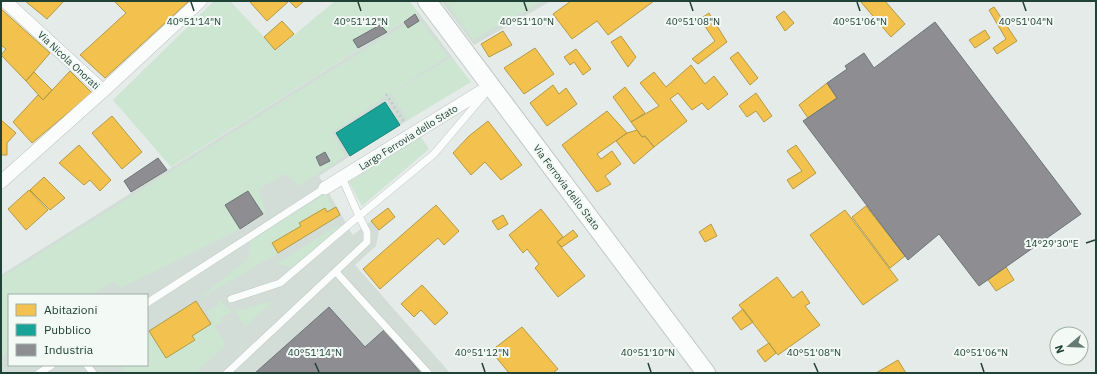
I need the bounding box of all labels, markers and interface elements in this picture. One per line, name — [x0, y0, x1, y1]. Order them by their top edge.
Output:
text: 40°51'14"N — [167, 15, 221, 28]
text: 40°51'12"N — [334, 15, 388, 28]
text: 40°51'10"N — [500, 15, 554, 28]
text: 40°51'08"N — [666, 15, 720, 28]
text: 40°51'06"N — [833, 15, 887, 28]
text: 40°51'04"N — [999, 15, 1053, 28]
street label: Via Nicola Onorati — [35, 28, 102, 92]
street label: Largo Ferrovia dello Stato — [356, 101, 460, 173]
street label: Via Ferrovia dello Stato — [530, 142, 603, 233]
text: 14°29'30"E — [1025, 237, 1079, 250]
legend — [8, 294, 148, 366]
text: Abitazioni — [44, 302, 97, 317]
text: Pubblico — [44, 322, 91, 337]
north arrow — [1049, 326, 1089, 366]
text: Industria — [44, 342, 94, 357]
text: N — [1052, 343, 1067, 355]
text: 40°51'14"N — [288, 346, 342, 359]
text: 40°51'12"N — [455, 346, 509, 359]
text: 40°51'10"N — [621, 346, 675, 359]
text: 40°51'08"N — [787, 346, 841, 359]
text: 40°51'06"N — [954, 346, 1008, 359]

